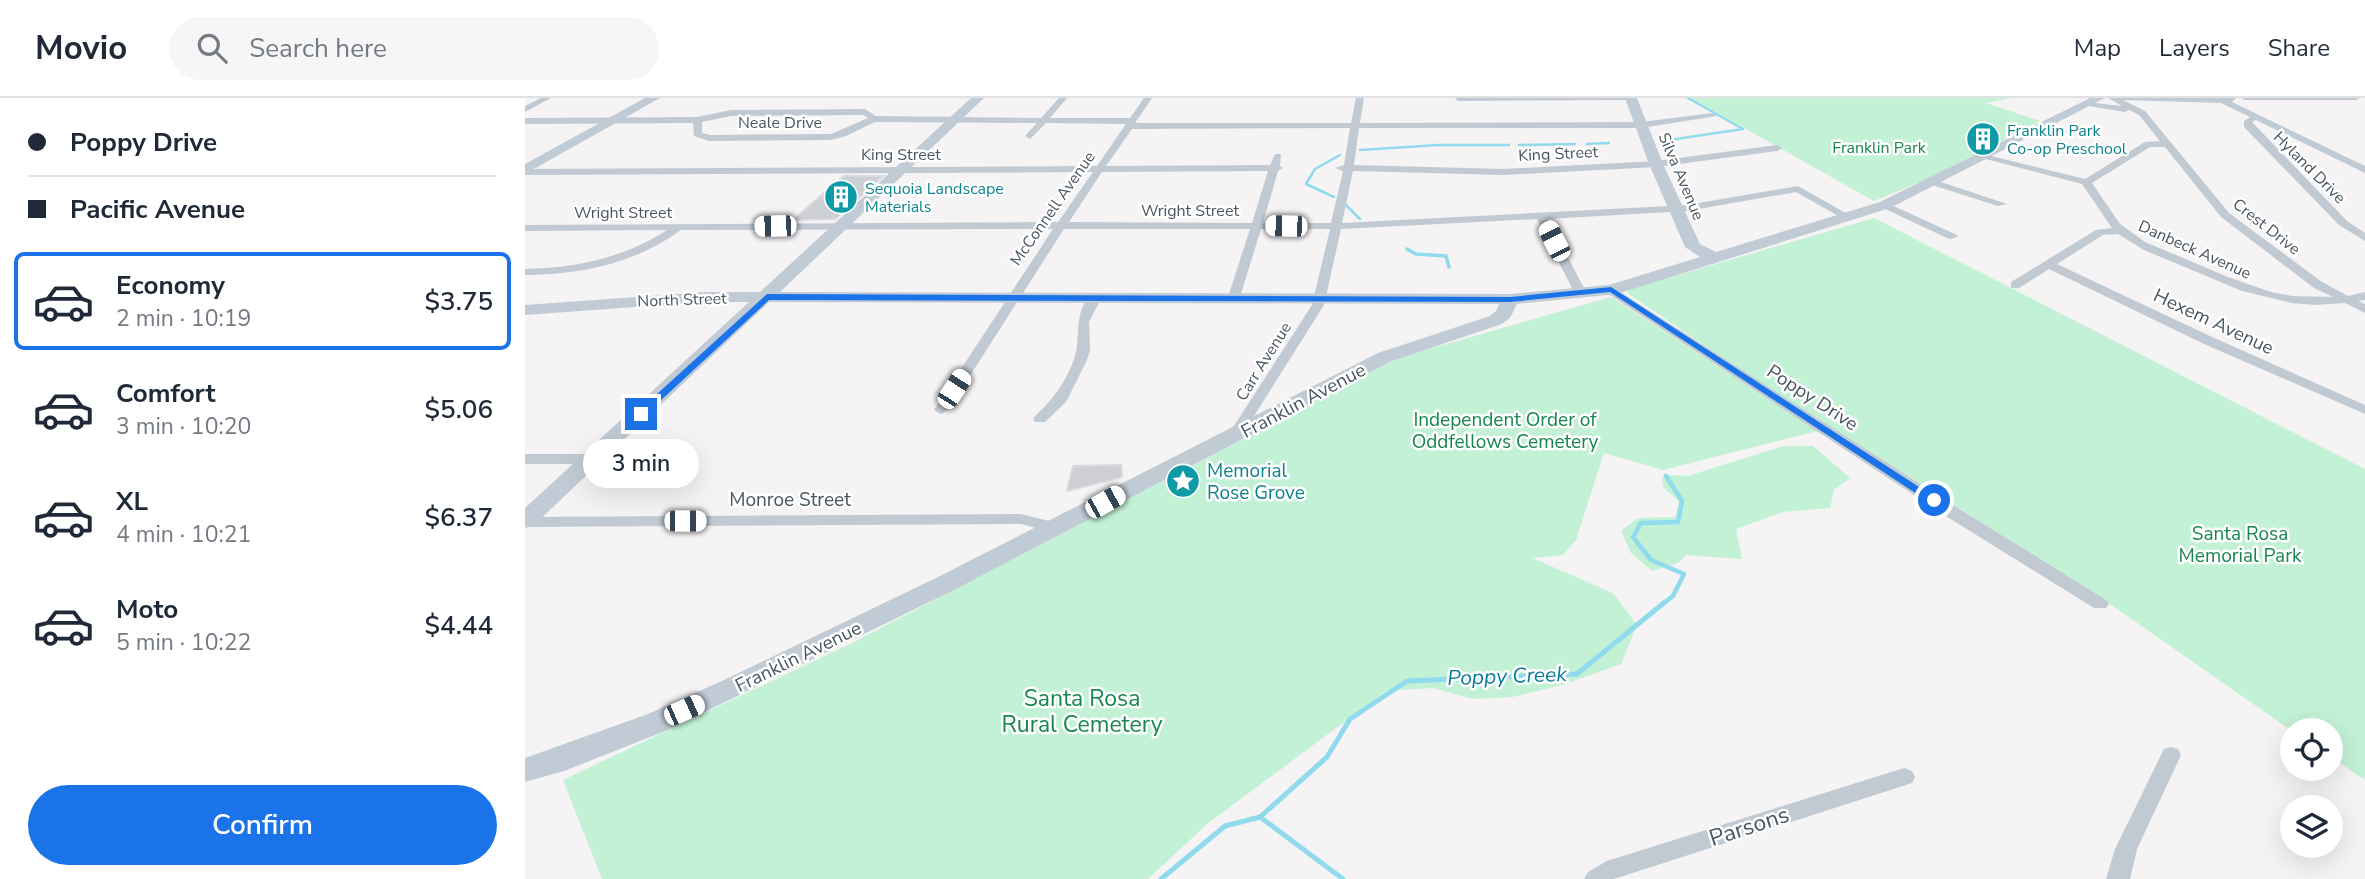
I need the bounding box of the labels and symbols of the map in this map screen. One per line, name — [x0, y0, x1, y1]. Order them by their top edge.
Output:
street label: Neale Drive — [738, 112, 822, 134]
building icon: Franklin Park Co-op Preschool — [1964, 120, 2002, 158]
place label: Franklin Park Co-op Preschool — [2007, 120, 2127, 160]
street label: Hyland Drive — [2268, 127, 2350, 209]
street label: Silva Avenue — [1653, 129, 1709, 224]
park label: Franklin Park — [1832, 137, 1927, 159]
street label: King Street — [1518, 141, 1599, 167]
street label: King Street — [861, 144, 941, 166]
street label: McConnell Avenue — [1005, 147, 1101, 270]
building icon: Sequoia Landscape Materials — [822, 178, 860, 216]
place label: Sequoia Landscape Materials — [865, 178, 1004, 218]
street label: Crest Drive — [2228, 193, 2305, 260]
street label: Wright Street — [1141, 200, 1239, 222]
street label: Wright Street — [574, 202, 672, 224]
car — [754, 215, 797, 237]
car — [1265, 215, 1308, 237]
street label: Danbeck Avenue — [2135, 215, 2254, 285]
car — [1536, 218, 1573, 264]
street label: Hexem Avenue — [2149, 283, 2278, 361]
street label: North Street — [637, 287, 727, 313]
street label: Carr Avenue — [1231, 318, 1297, 405]
street label: Franklin Avenue — [1237, 357, 1370, 445]
street label: Poppy Drive — [1762, 359, 1863, 437]
car — [934, 366, 975, 412]
route end — [625, 398, 657, 430]
park label: Independent Order of Oddfellows Cemetery — [1412, 407, 1599, 455]
callout: 3 min — [583, 438, 699, 488]
place label: Memorial Rose Grove — [1207, 458, 1305, 506]
place icon: Memorial Rose Grove — [1164, 462, 1202, 500]
car — [1082, 483, 1129, 521]
route start — [1918, 484, 1950, 516]
street label: Monroe Street — [729, 487, 851, 513]
car — [665, 511, 707, 532]
park label: Santa Rosa Memorial Park — [2179, 521, 2302, 569]
street label: Franklin Avenue — [731, 615, 866, 699]
water label: Poppy Creek — [1447, 660, 1568, 692]
park label: Santa Rosa Rural Cemetery — [1001, 683, 1163, 740]
car — [661, 692, 708, 728]
street label: Parsons — [1705, 799, 1793, 854]

